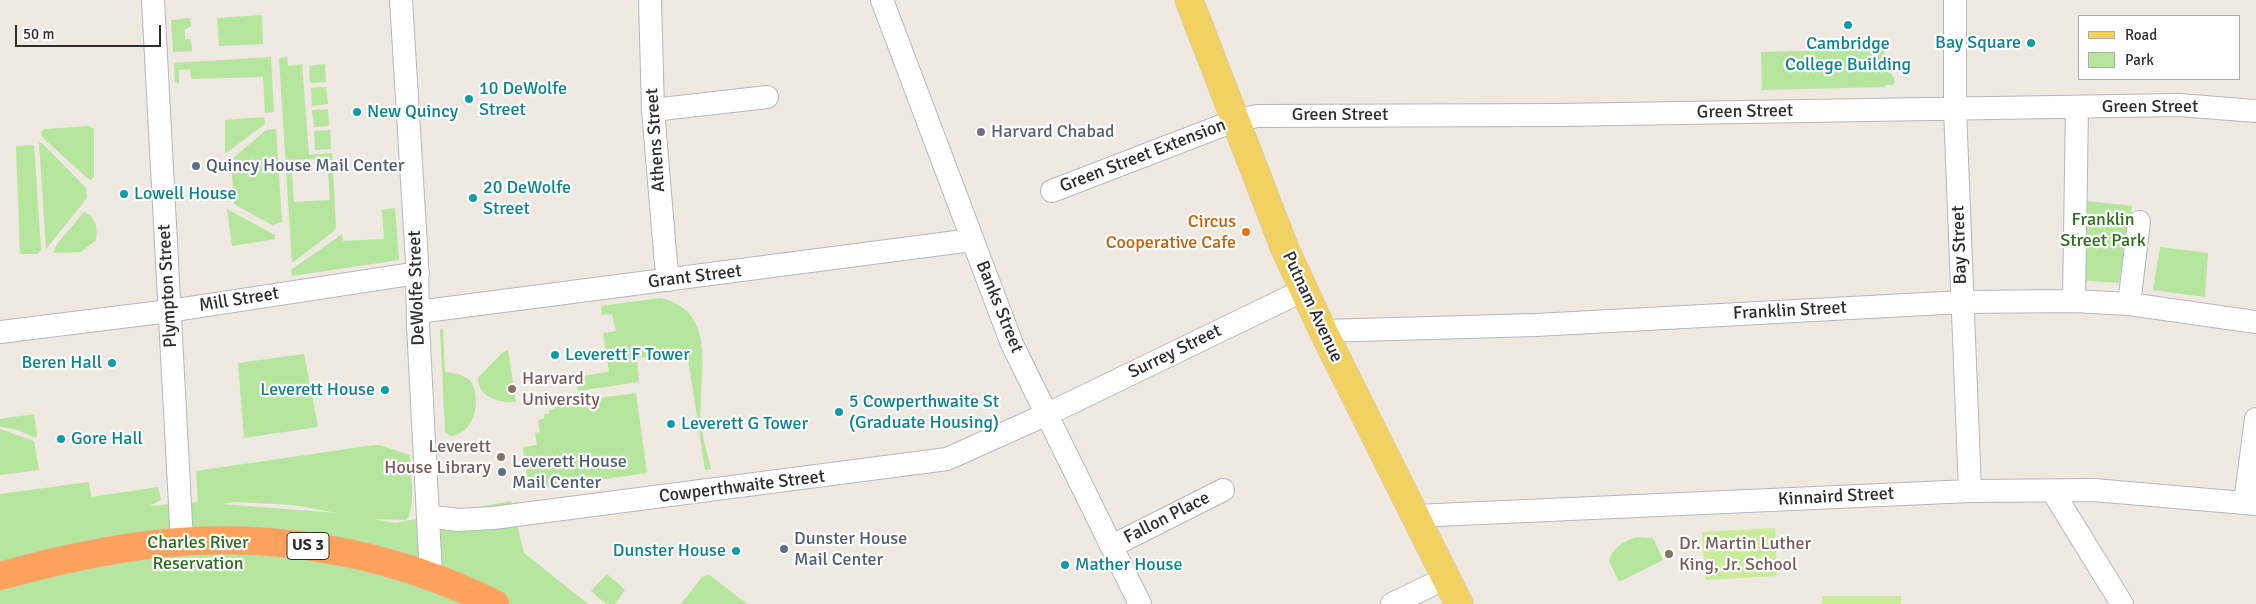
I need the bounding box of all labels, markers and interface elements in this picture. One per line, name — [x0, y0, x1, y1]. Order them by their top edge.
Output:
scale bar — [18, 15, 164, 47]
legend — [2078, 15, 2241, 80]
marker: Cambridge College Building — [1842, 19, 1854, 31]
text: 50 m — [23, 25, 54, 43]
text: Road — [2125, 26, 2157, 44]
place label: Bay Square — [1935, 32, 2021, 54]
place label: Cambridge College Building — [1785, 33, 1911, 76]
marker: Bay Square — [2025, 37, 2037, 49]
text: Park — [2125, 51, 2154, 69]
place label: 10 DeWolfe Street — [479, 78, 567, 120]
street label: Athens Street — [642, 87, 670, 193]
marker: 10 DeWolfe Street — [463, 93, 475, 105]
street label: Green Street — [2102, 96, 2198, 118]
street label: Green Street — [1697, 100, 1793, 124]
place label: New Quincy — [367, 101, 458, 123]
street label: Green Street — [1292, 104, 1388, 126]
marker: New Quincy — [351, 106, 363, 118]
street label: Green Street Extension — [1057, 114, 1229, 198]
place label: Harvard Chabad — [991, 121, 1115, 143]
marker: Harvard Chabad — [975, 126, 987, 138]
place label: Quincy House Mail Center — [206, 155, 404, 177]
marker: Quincy House Mail Center — [190, 160, 202, 172]
place label: 20 DeWolfe Street — [483, 177, 571, 220]
place label: Lowell House — [134, 183, 236, 205]
marker: Lowell House — [118, 188, 130, 200]
marker: 20 DeWolfe Street — [467, 192, 479, 204]
street label: Bay Street — [1948, 205, 1972, 285]
park label: Franklin Street Park — [2060, 209, 2146, 252]
place label: Circus Cooperative Cafe — [1106, 211, 1236, 253]
street label: Plympton Street — [154, 224, 182, 348]
marker: Circus Cooperative Cafe — [1240, 226, 1252, 238]
street label: DeWolfe Street — [404, 230, 430, 346]
street label: Putnam Avenue — [1277, 248, 1347, 366]
street label: Banks Street — [971, 258, 1027, 356]
street label: Grant Street — [647, 261, 743, 293]
street label: Mill Street — [197, 283, 281, 317]
street label: Franklin Street — [1733, 297, 1847, 325]
street label: Surrey Street — [1125, 320, 1225, 384]
place label: Leverett F Tower — [565, 344, 690, 366]
marker: Leverett F Tower — [549, 349, 561, 361]
place label: Beren Hall — [21, 352, 102, 374]
marker: Beren Hall — [106, 357, 118, 369]
place label: Harvard University — [522, 368, 600, 410]
place label: Leverett House — [260, 379, 375, 401]
marker: Harvard University — [506, 383, 518, 395]
marker: Leverett House — [379, 384, 391, 396]
place label: 5 Cowperthwaite St (Graduate Housing) — [849, 391, 999, 434]
marker: 5 Cowperthwaite St (Graduate Housing) — [833, 406, 845, 418]
place label: Leverett G Tower — [681, 413, 808, 435]
marker: Leverett G Tower — [665, 418, 677, 430]
place label: Gore Hall — [71, 428, 143, 450]
marker: Gore Hall — [55, 433, 67, 445]
place label: Leverett House Library — [384, 436, 491, 478]
marker: Leverett House Library — [495, 451, 507, 463]
place label: Leverett House Mail Center — [512, 451, 627, 494]
marker: Leverett House Mail Center — [496, 466, 508, 478]
street label: Cowperthwaite Street — [658, 466, 826, 508]
street label: Kinnaird Street — [1777, 483, 1895, 511]
street label: Fallon Place — [1121, 487, 1213, 549]
place label: Dunster House Mail Center — [794, 528, 907, 570]
park label: Charles River Reservation — [147, 532, 249, 574]
road number: US 3 — [287, 532, 329, 560]
place label: Dr. Martin Luther King, Jr. School — [1679, 533, 1811, 576]
place label: Dunster House — [613, 540, 726, 562]
marker: Dunster House Mail Center — [778, 543, 790, 555]
marker: Dunster House — [730, 545, 742, 557]
marker: Dr. Martin Luther King, Jr. School — [1663, 548, 1675, 560]
place label: Mather House — [1075, 554, 1182, 576]
marker: Mather House — [1059, 559, 1071, 571]

